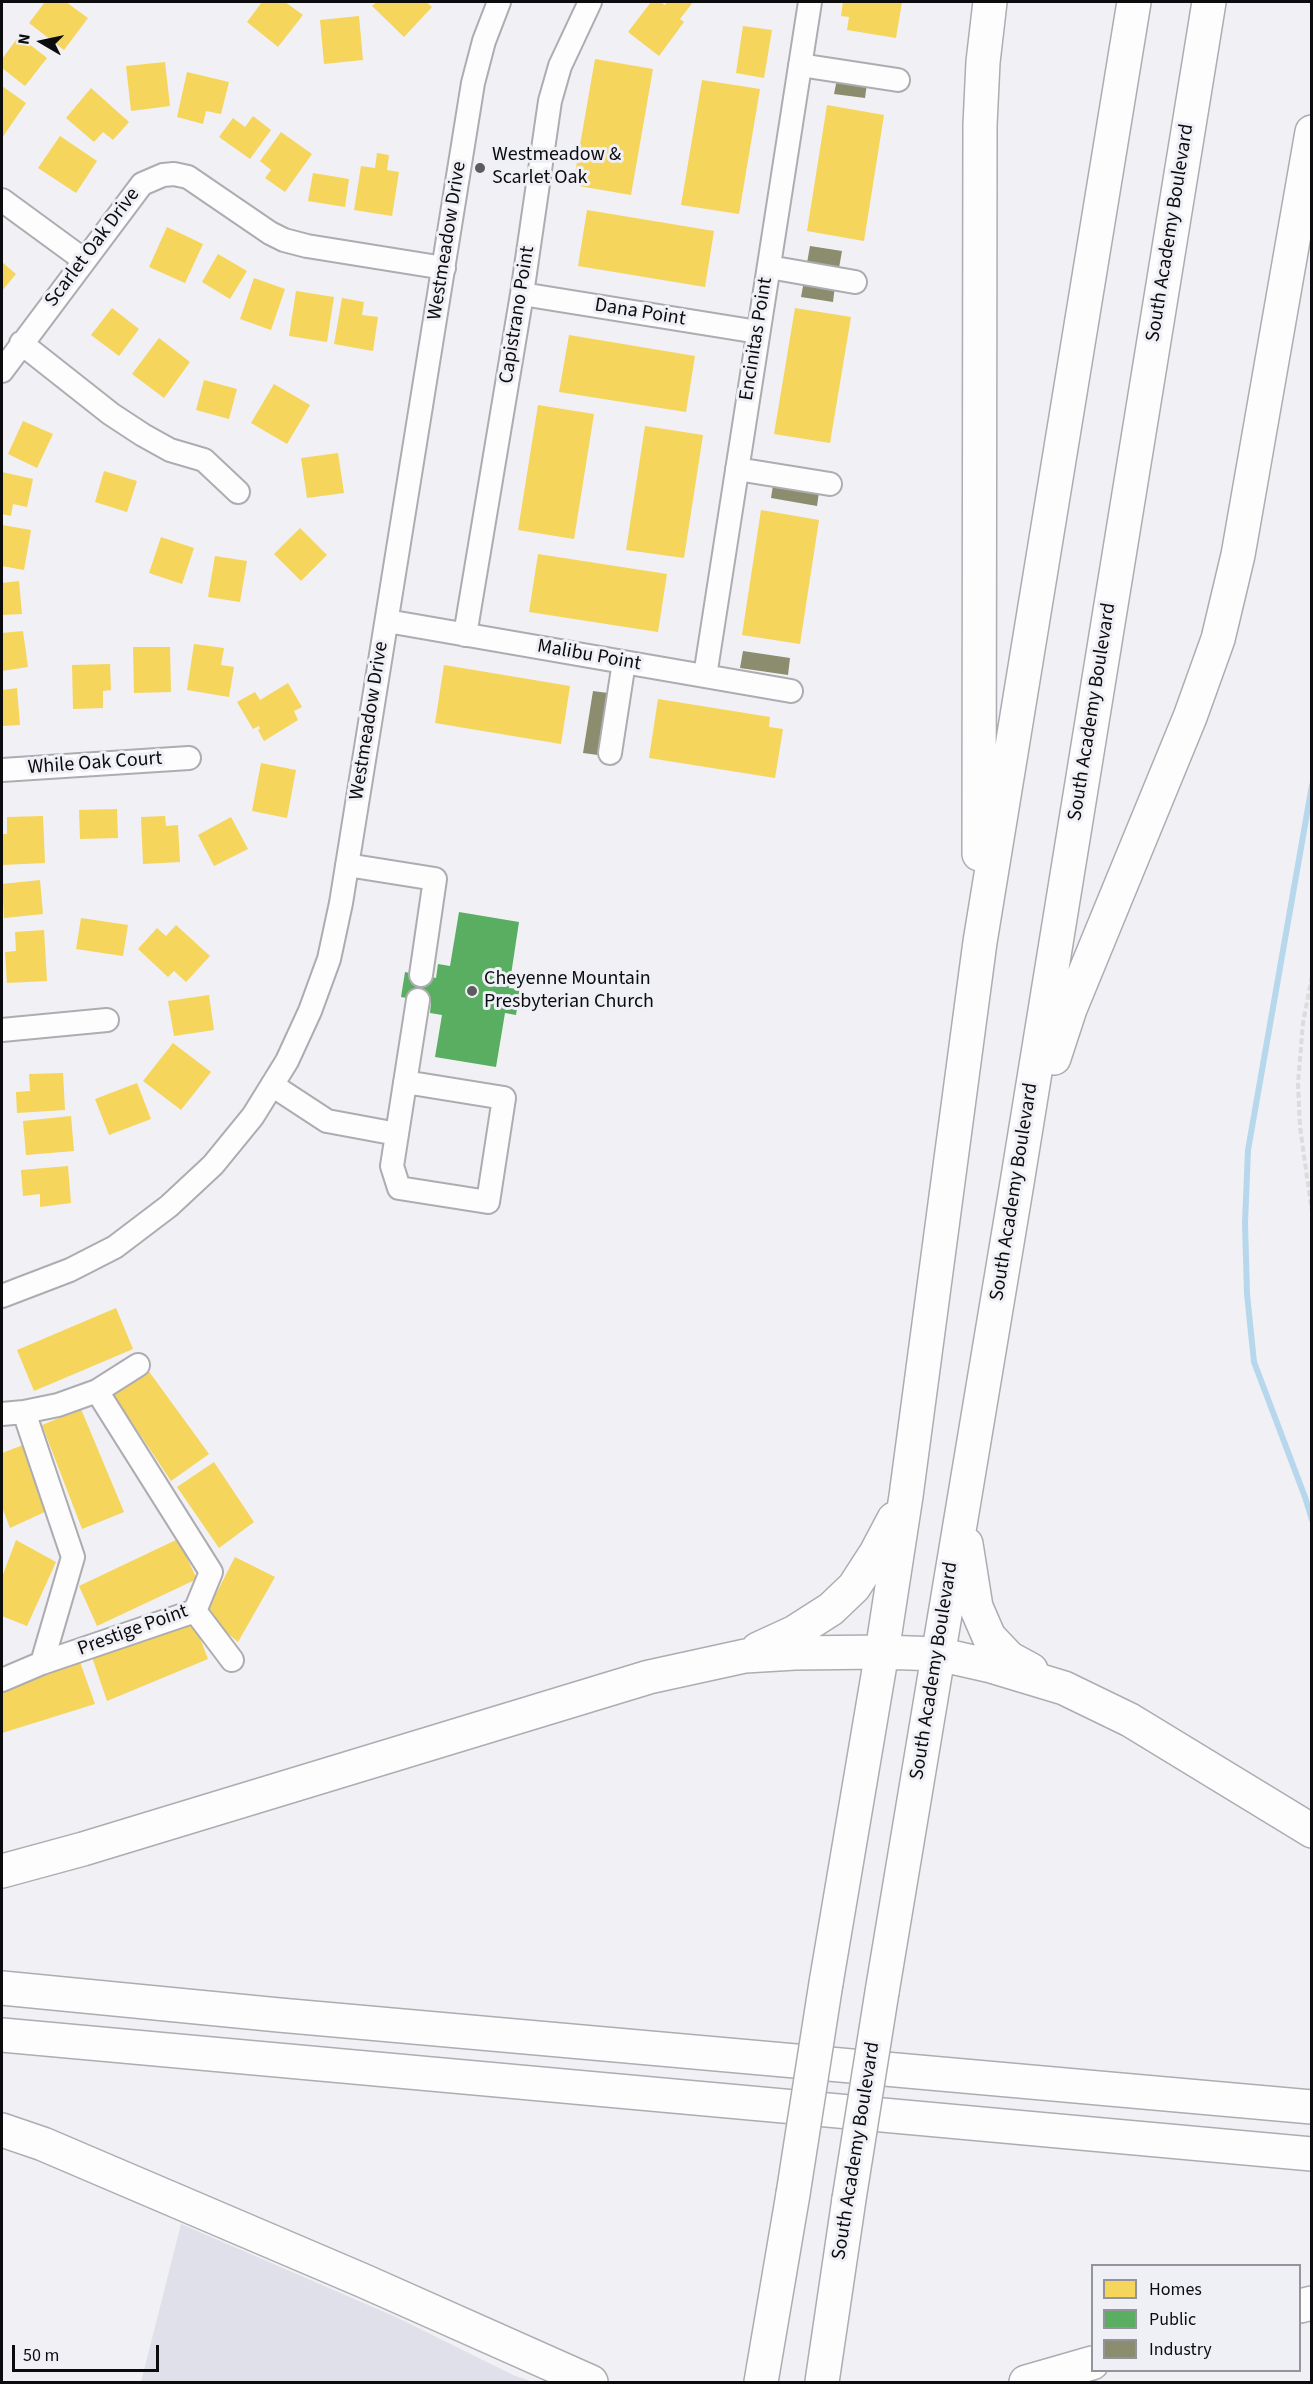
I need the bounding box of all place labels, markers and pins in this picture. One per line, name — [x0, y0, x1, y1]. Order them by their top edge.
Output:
place label: Westmeadow & Scarlet Oak — [492, 144, 621, 191]
marker: Westmeadow & Scarlet Oak — [473, 161, 487, 175]
place label: Cheyenne Mountain Presbyterian Church — [484, 968, 654, 1015]
marker: Cheyenne Mountain Presbyterian Church — [465, 984, 479, 998]

